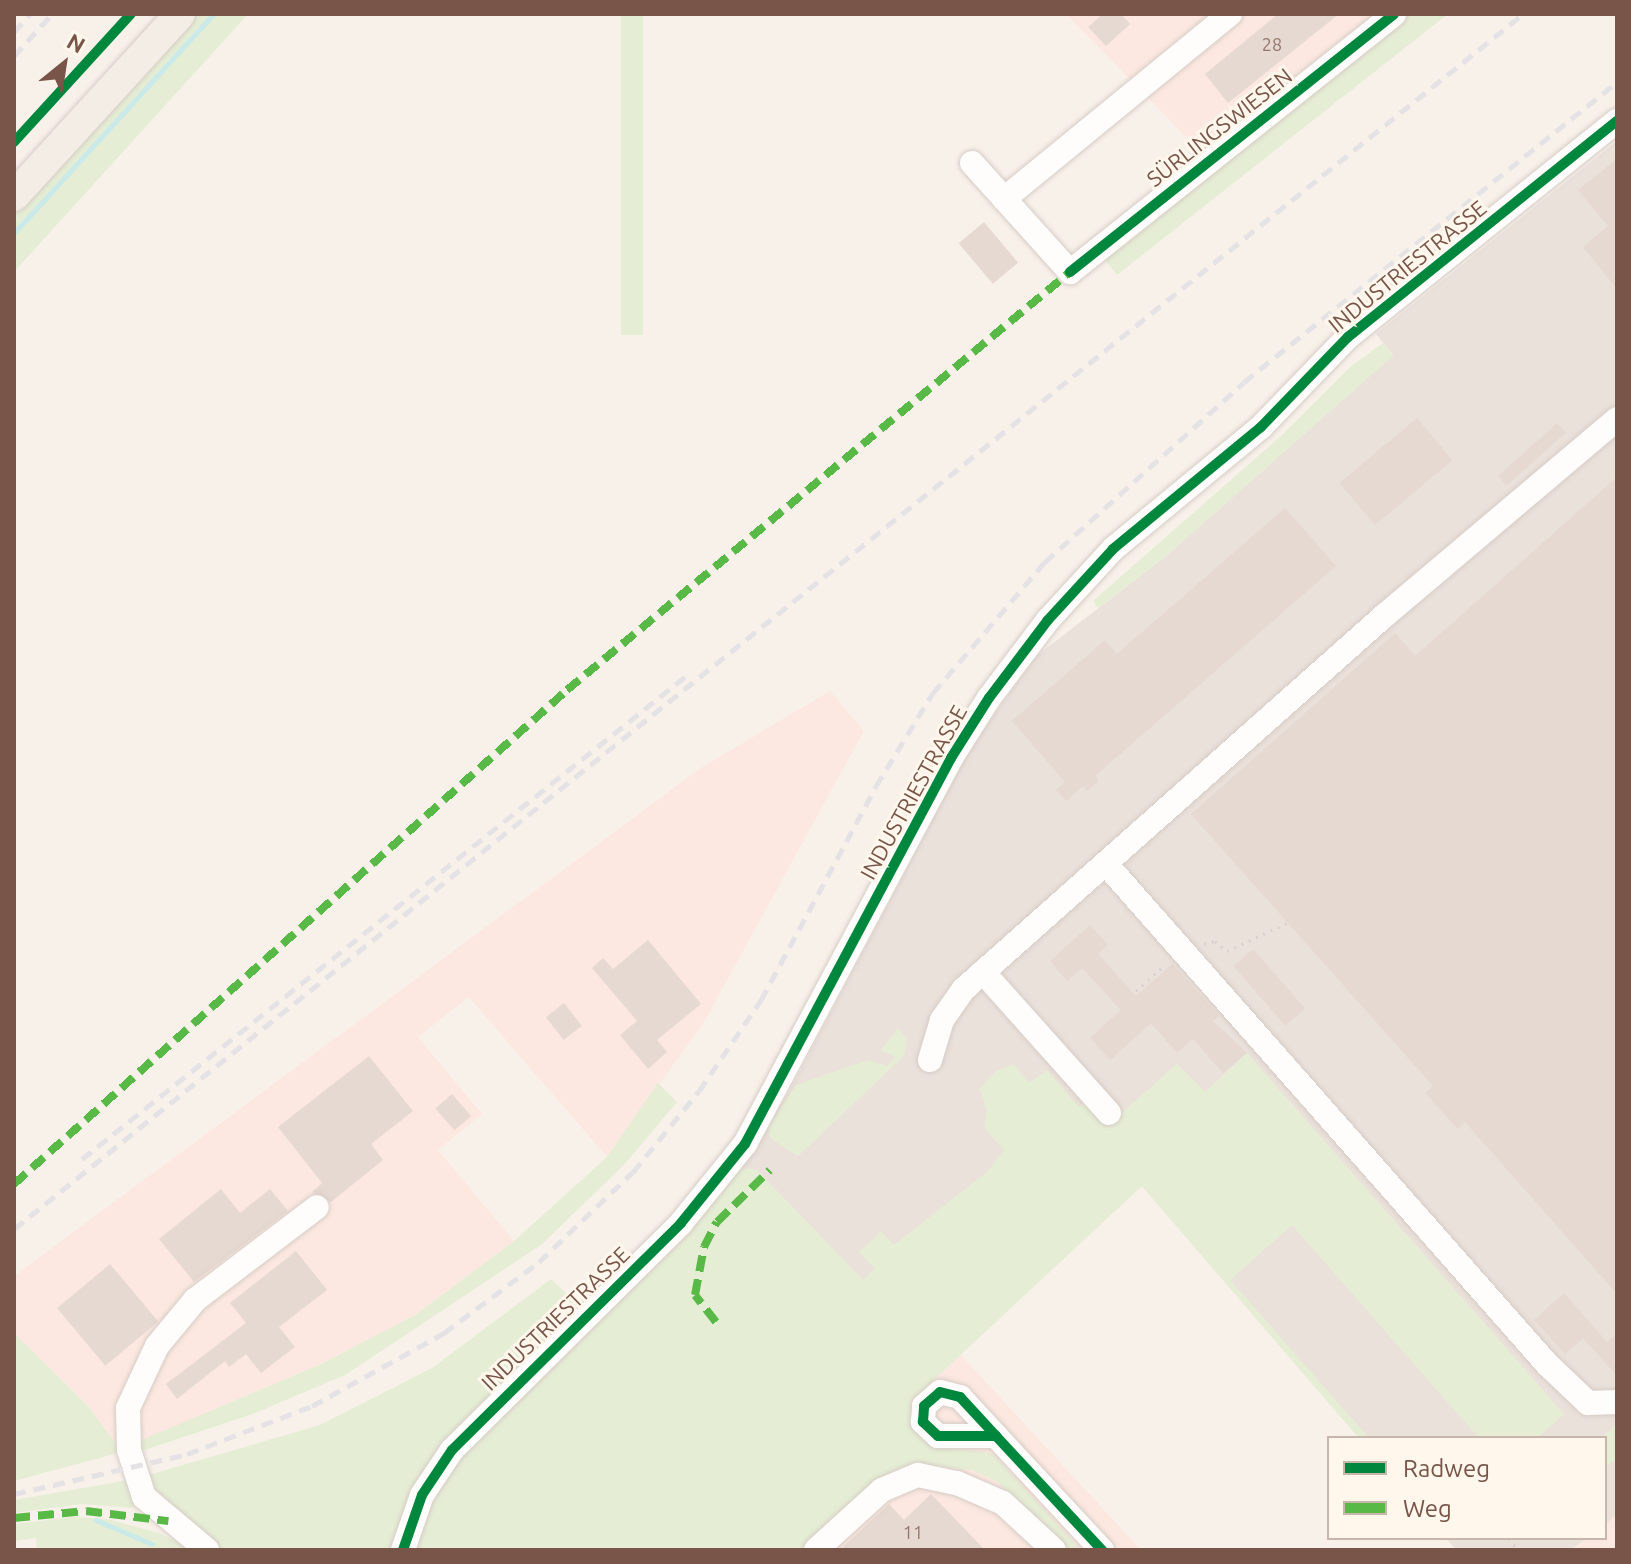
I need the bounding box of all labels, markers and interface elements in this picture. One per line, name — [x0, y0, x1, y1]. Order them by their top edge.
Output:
north arrow — [24, 24, 104, 104]
text: N — [63, 28, 90, 58]
house number: 28 — [1262, 33, 1282, 55]
street label: SÜRLINGSWIESEN — [1141, 62, 1297, 192]
street label: INDUSTRIESTRASSE — [1323, 194, 1491, 338]
street label: INDUSTRIESTRASSE — [854, 700, 972, 884]
street label: INDUSTRIESTRASSE — [476, 1241, 634, 1395]
legend — [1327, 1436, 1607, 1540]
text: Radweg — [1403, 1455, 1490, 1482]
text: Weg — [1403, 1495, 1452, 1522]
house number: 11 — [903, 1521, 923, 1543]

